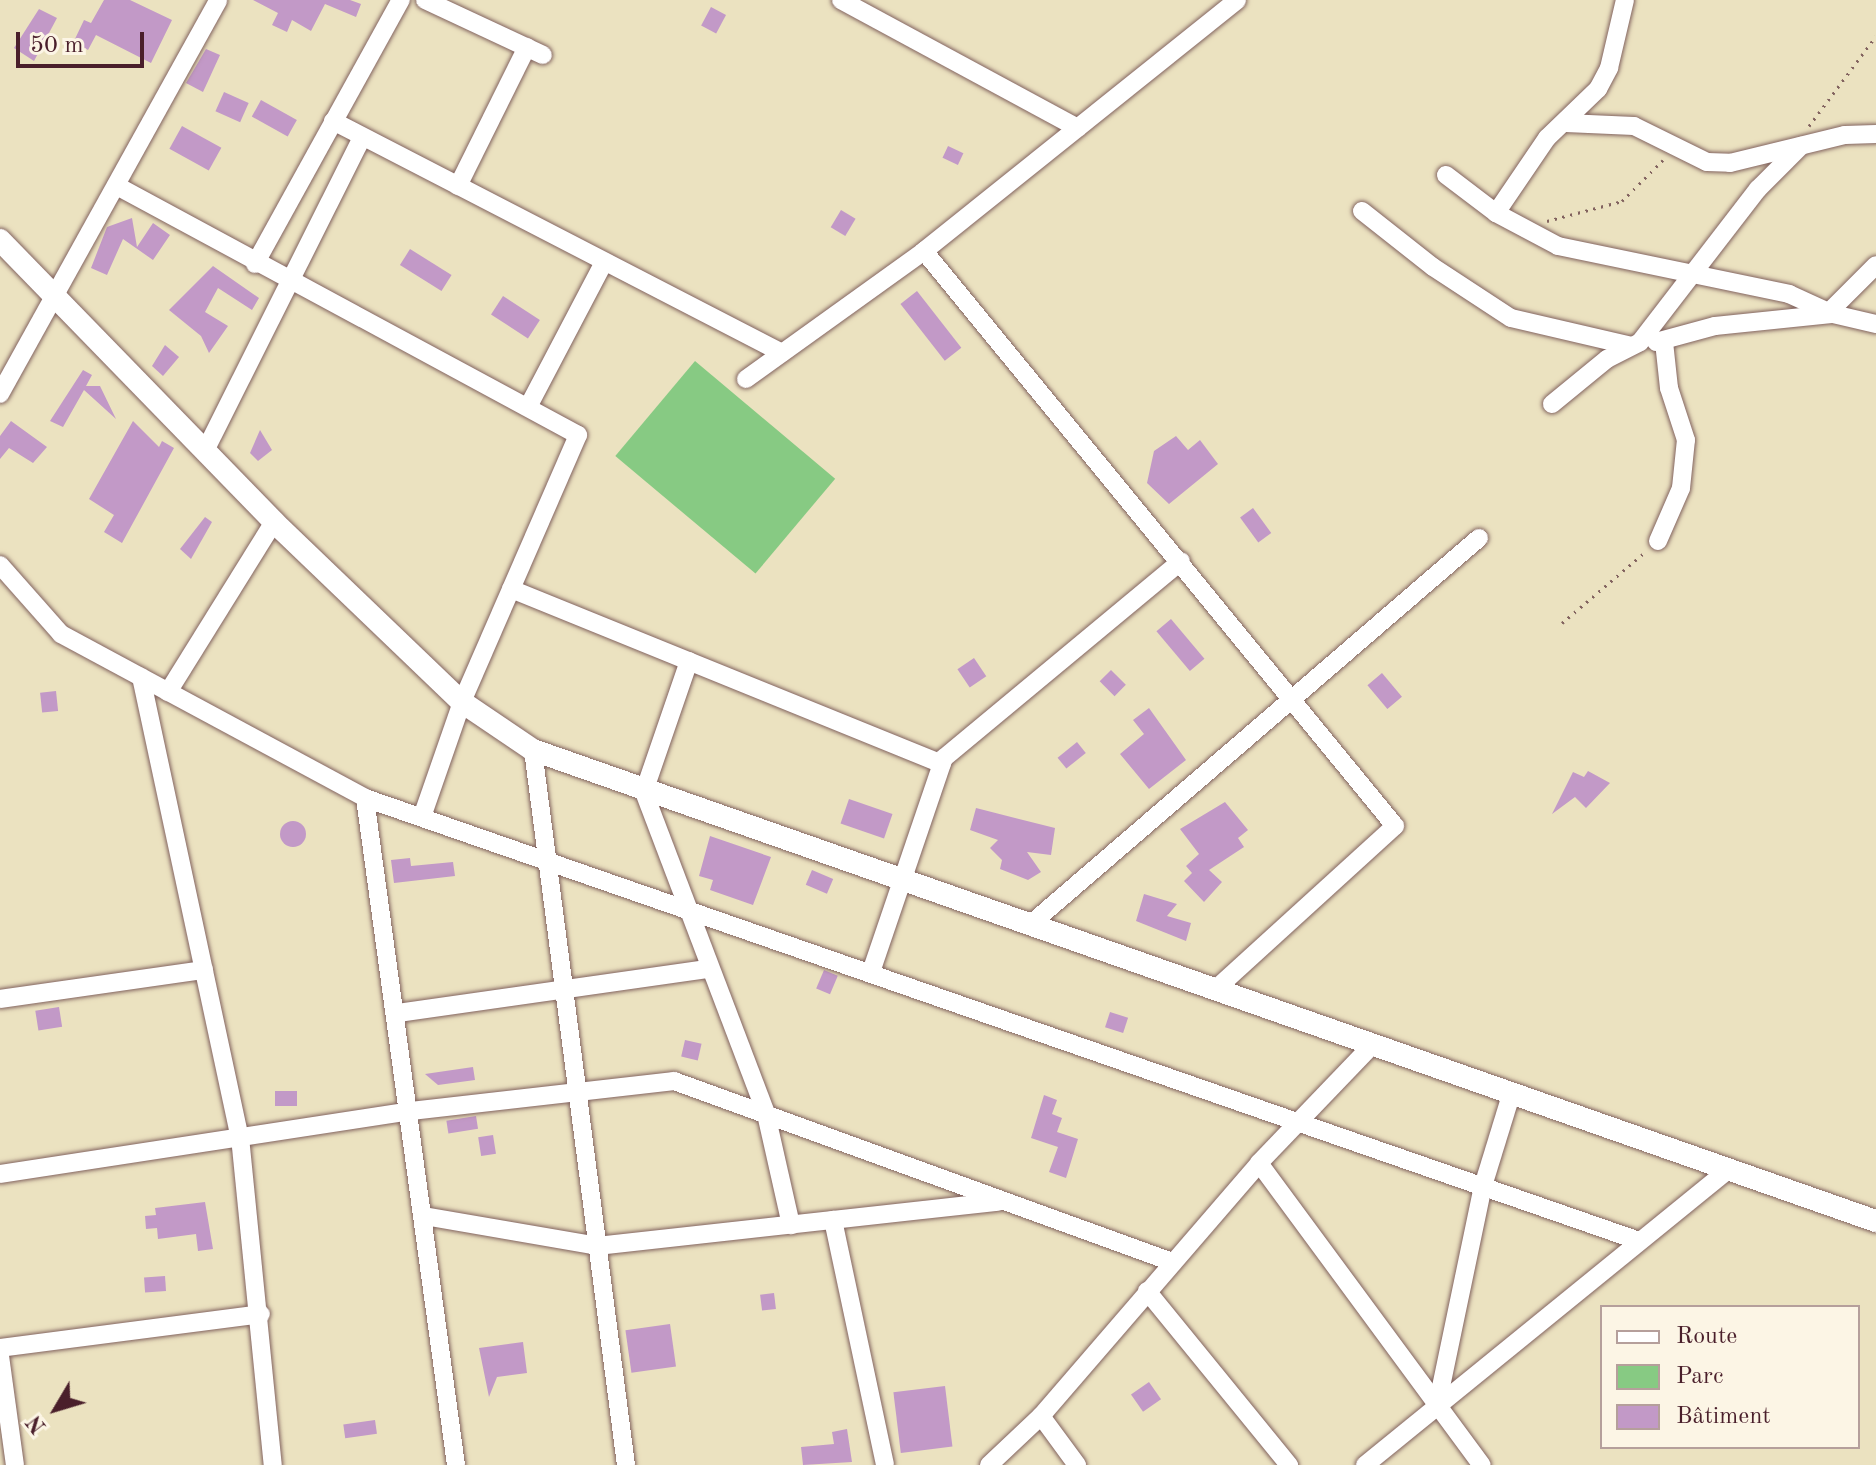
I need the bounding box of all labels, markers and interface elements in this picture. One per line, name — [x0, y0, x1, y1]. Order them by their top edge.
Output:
scale bar — [20, 16, 148, 66]
text: 50 m — [30, 34, 84, 58]
legend — [1600, 1305, 1860, 1449]
text: Route — [1676, 1325, 1737, 1349]
text: Parc — [1676, 1365, 1723, 1389]
north arrow — [16, 1369, 96, 1449]
text: Bâtiment — [1676, 1405, 1771, 1429]
text: N — [23, 1410, 51, 1437]

